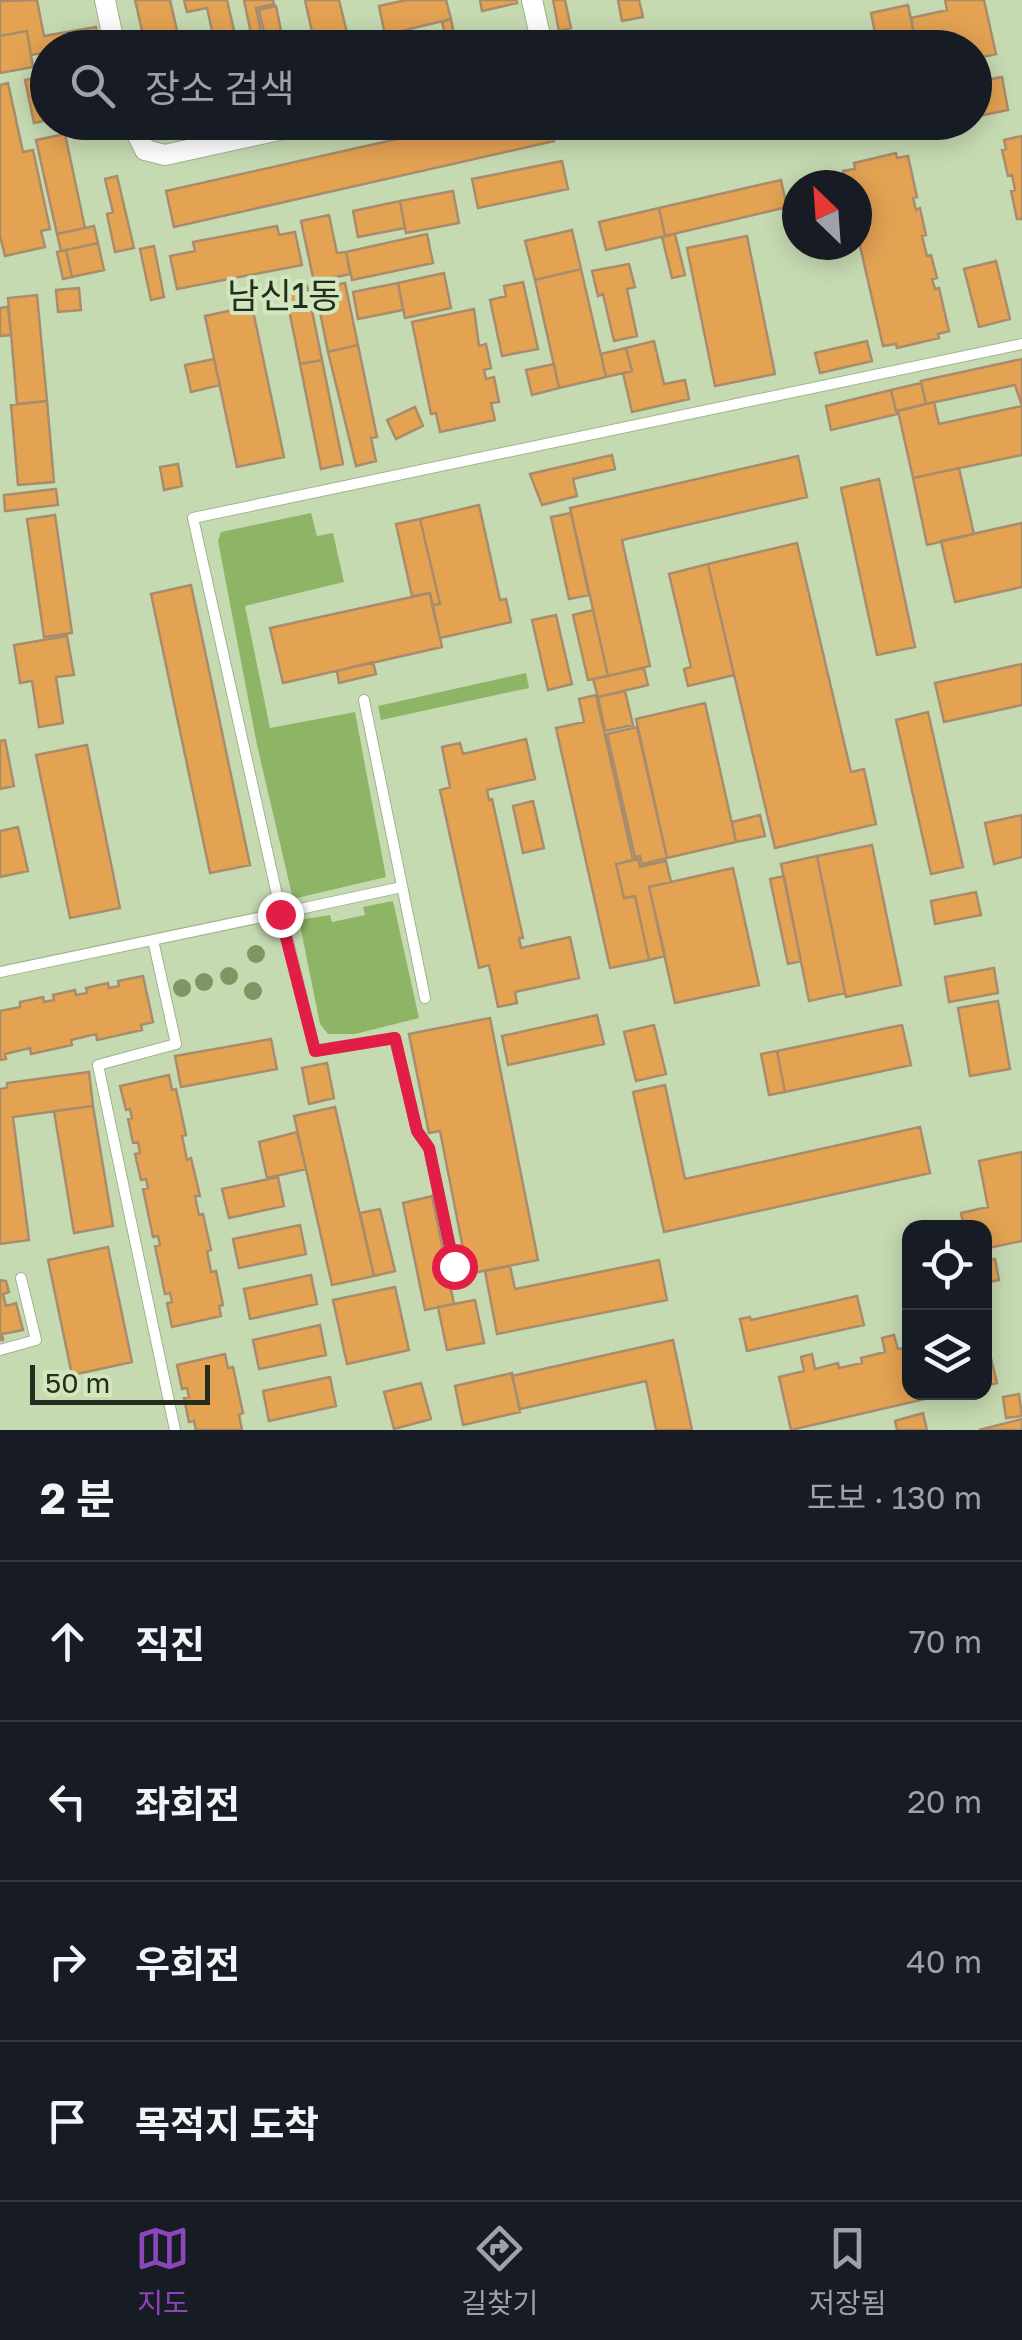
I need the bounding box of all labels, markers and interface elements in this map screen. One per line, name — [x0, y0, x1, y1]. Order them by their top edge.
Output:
search box — [30, 30, 992, 140]
icon: search — [65, 58, 120, 113]
text: 장소 검색 — [145, 65, 294, 110]
north arrow — [782, 170, 872, 260]
district label: 남신1동 — [227, 274, 341, 316]
route end — [258, 892, 304, 938]
map controls — [902, 1220, 992, 1400]
button: locate — [902, 1220, 992, 1310]
route start — [432, 1244, 478, 1290]
button: layers — [902, 1310, 992, 1400]
scale bar — [30, 1360, 210, 1404]
text: 50 m — [45, 1366, 110, 1399]
text: 2 분 — [40, 1473, 115, 1523]
text: 도보 · 130 m — [807, 1478, 982, 1516]
icon: ahead — [40, 1614, 95, 1669]
text: 직진 — [135, 1621, 205, 1666]
text: 70 m — [909, 1622, 982, 1660]
icon: left — [40, 1774, 95, 1829]
text: 좌회전 — [135, 1781, 240, 1826]
text: 20 m — [907, 1782, 982, 1820]
icon: right — [40, 1934, 95, 1989]
text: 우회전 — [135, 1941, 240, 1986]
text: 40 m — [906, 1942, 982, 1980]
icon: arrive — [40, 2094, 95, 2149]
text: 목적지 도착 — [135, 2101, 319, 2146]
tab: 지도 — [135, 2221, 190, 2321]
tab: 길찾기 — [461, 2221, 539, 2321]
tab: 저장됨 — [809, 2221, 887, 2321]

